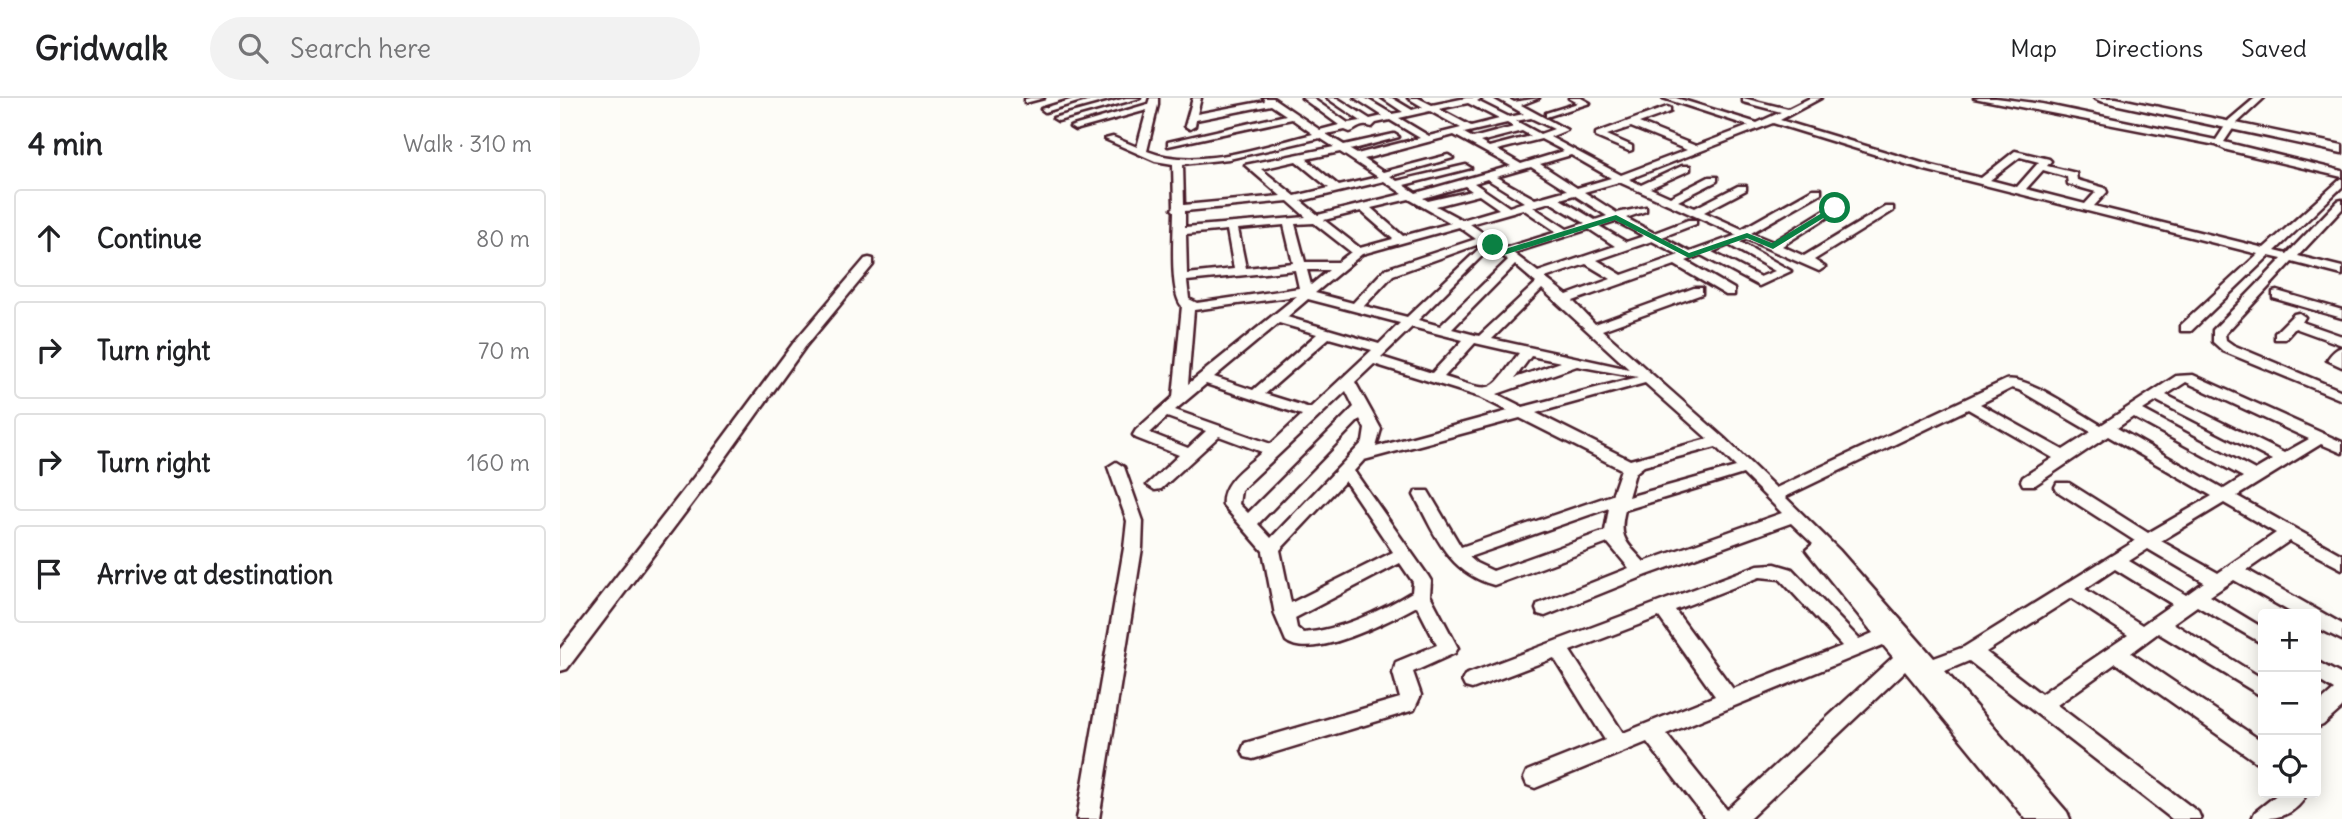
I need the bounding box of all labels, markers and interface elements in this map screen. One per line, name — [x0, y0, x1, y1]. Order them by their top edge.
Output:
search box — [210, 17, 700, 80]
text: Gridwalk — [35, 27, 168, 69]
icon: search — [234, 29, 272, 67]
text: Search here — [290, 32, 431, 65]
text: Map — [2010, 33, 2057, 63]
text: Directions — [2095, 33, 2203, 63]
text: Saved — [2241, 33, 2307, 63]
text: 4 min — [28, 125, 103, 163]
text: Walk · 310 m — [403, 129, 532, 158]
route start — [1819, 192, 1850, 223]
icon: ahead — [30, 219, 68, 257]
text: Continue — [97, 222, 202, 255]
text: 80 m — [476, 224, 530, 253]
route end — [1477, 229, 1508, 260]
icon: right — [30, 331, 68, 369]
text: Turn right — [97, 334, 210, 367]
text: 70 m — [478, 336, 530, 365]
icon: right — [30, 443, 68, 481]
text: Turn right — [97, 446, 210, 479]
text: 160 m — [467, 448, 530, 477]
icon: arrive — [30, 555, 68, 593]
text: Arrive at destination — [97, 558, 333, 591]
map controls — [2258, 609, 2321, 798]
button: + — [2258, 609, 2321, 672]
button: − — [2258, 672, 2321, 735]
button: locate — [2258, 735, 2321, 798]

